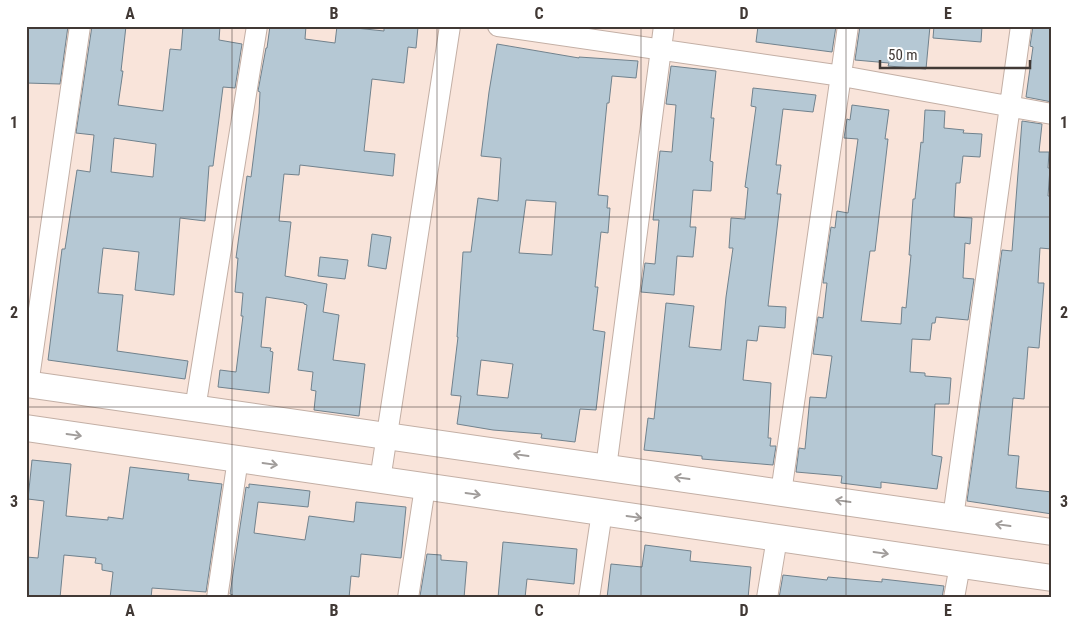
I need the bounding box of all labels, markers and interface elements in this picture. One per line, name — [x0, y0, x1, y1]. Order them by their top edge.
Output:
text: A — [125, 4, 135, 23]
text: B — [330, 4, 339, 23]
text: C — [534, 4, 544, 23]
text: D — [739, 4, 749, 23]
text: E — [944, 4, 952, 23]
scale bar — [880, 38, 1030, 70]
text: 50 m — [888, 46, 918, 64]
text: 1 — [10, 113, 18, 132]
text: 1 — [1060, 113, 1068, 132]
text: 2 — [10, 303, 18, 322]
text: 2 — [1060, 303, 1068, 322]
one-way arrow — [66, 431, 82, 441]
one-way arrow — [513, 450, 529, 460]
one-way arrow — [262, 459, 278, 469]
one-way arrow — [674, 473, 690, 483]
one-way arrow — [465, 489, 481, 499]
text: 3 — [10, 492, 18, 511]
text: 3 — [1060, 492, 1068, 511]
one-way arrow — [835, 496, 851, 506]
one-way arrow — [626, 512, 642, 522]
one-way arrow — [996, 519, 1012, 529]
one-way arrow — [873, 548, 889, 558]
text: A — [125, 601, 135, 620]
text: B — [330, 601, 339, 620]
text: C — [534, 601, 544, 620]
text: D — [739, 601, 749, 620]
text: E — [944, 601, 952, 620]

